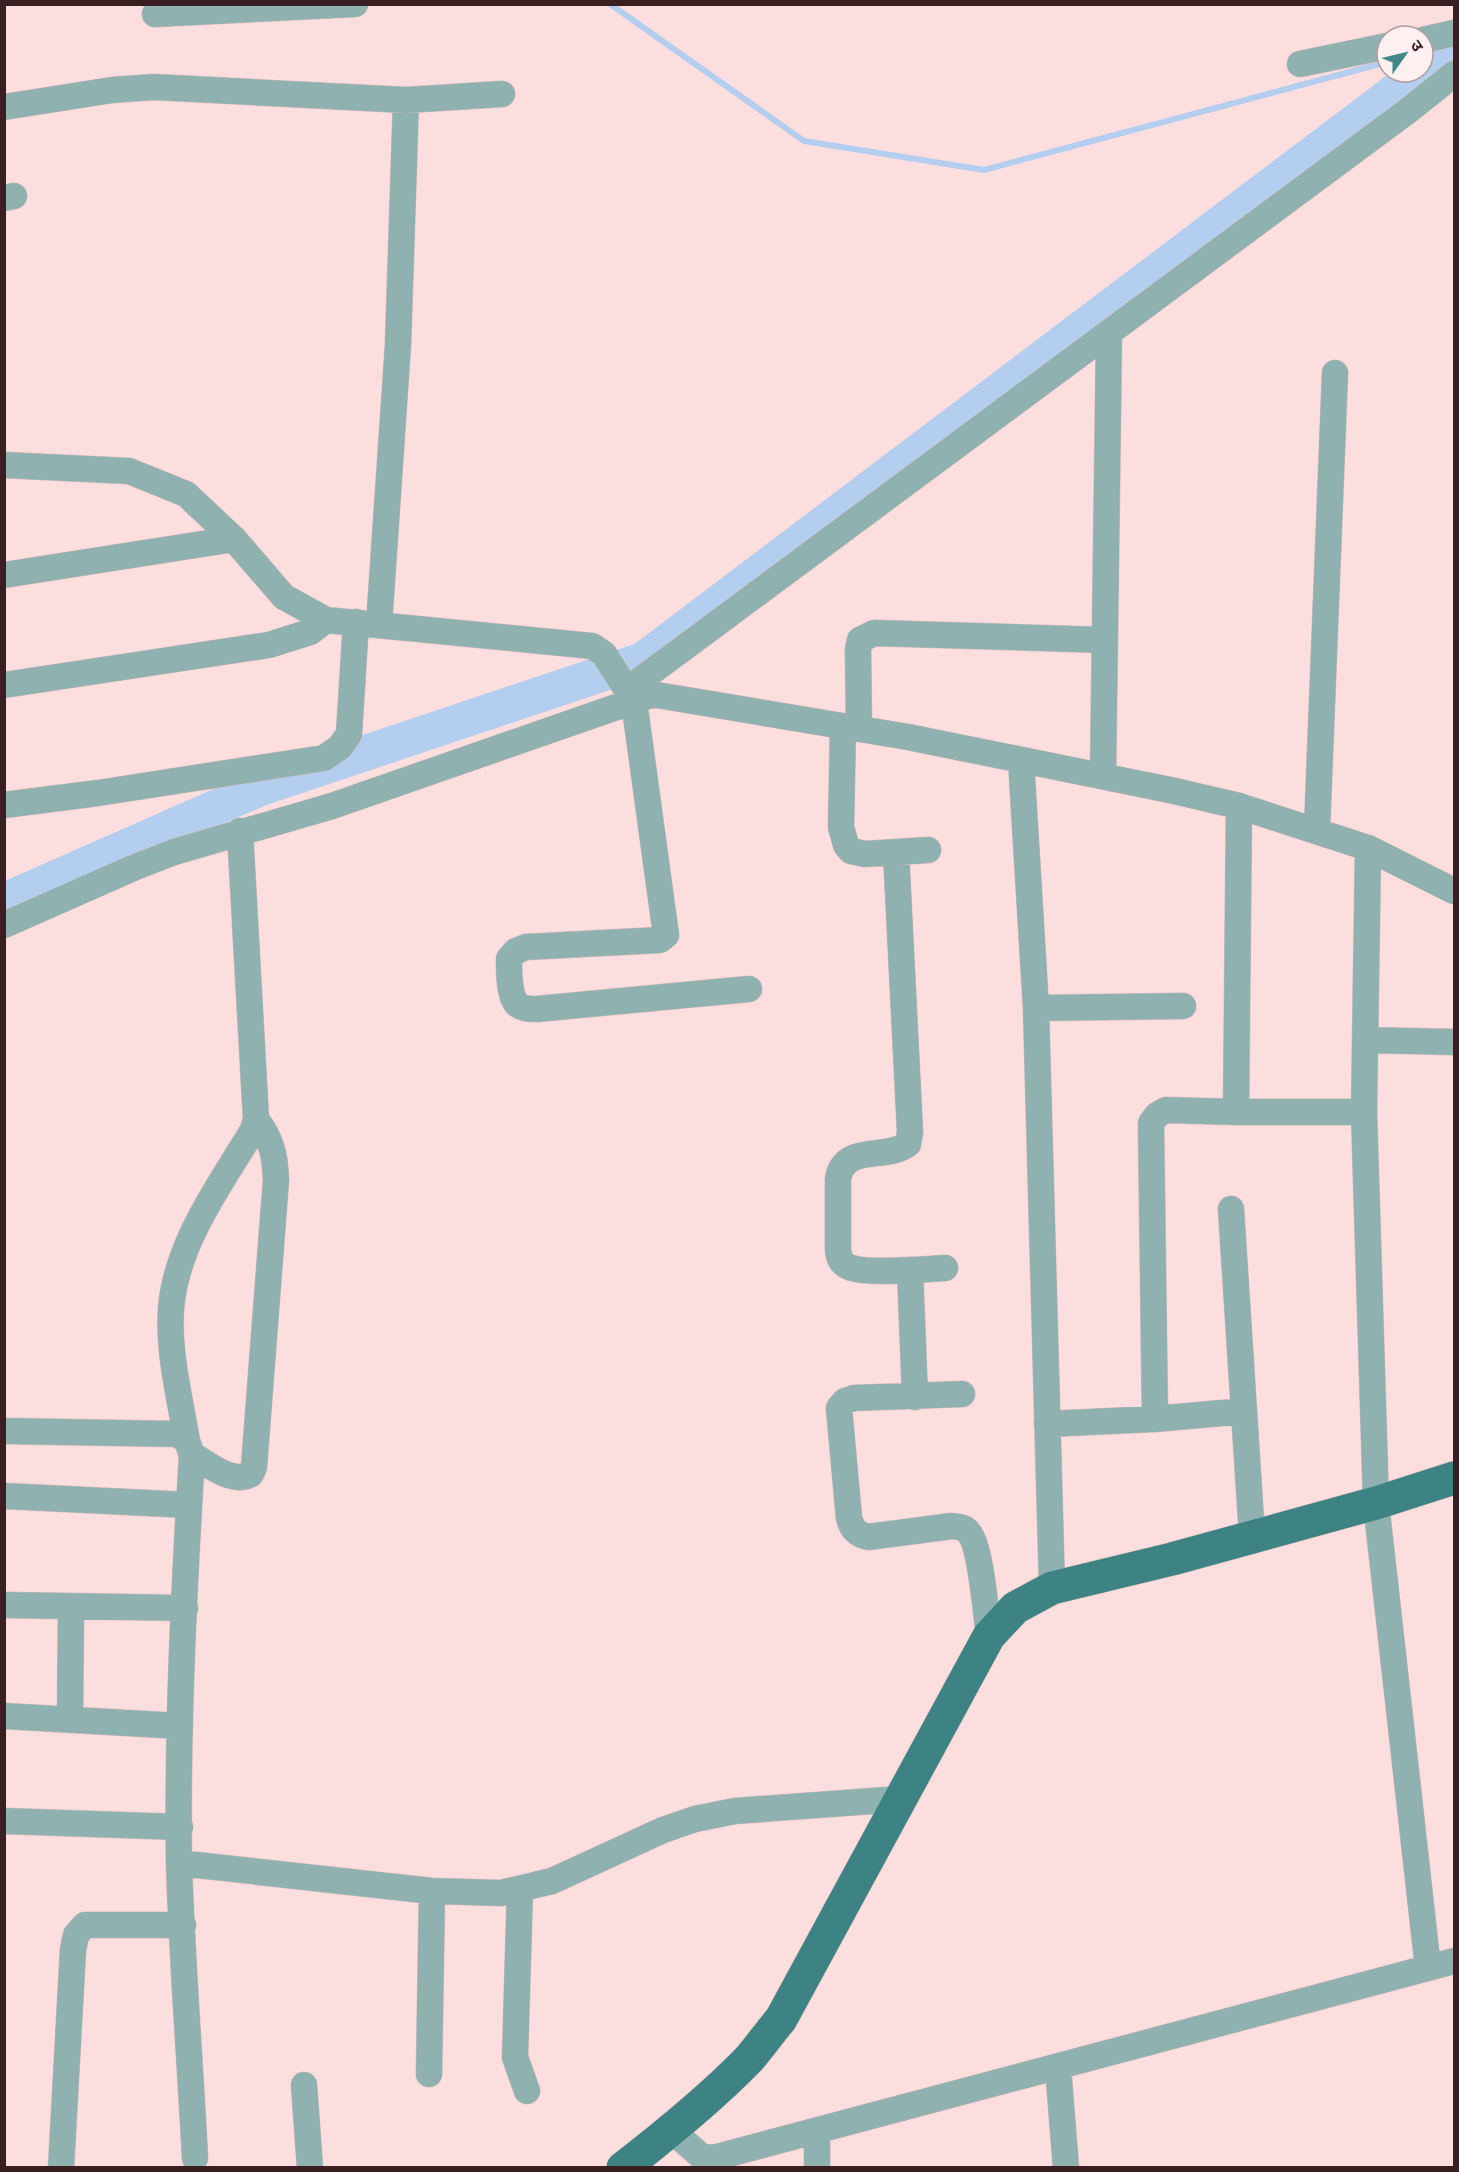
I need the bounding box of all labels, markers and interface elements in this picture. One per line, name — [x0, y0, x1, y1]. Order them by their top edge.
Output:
north arrow — [1375, 24, 1435, 84]
text: उ — [1407, 36, 1429, 55]

